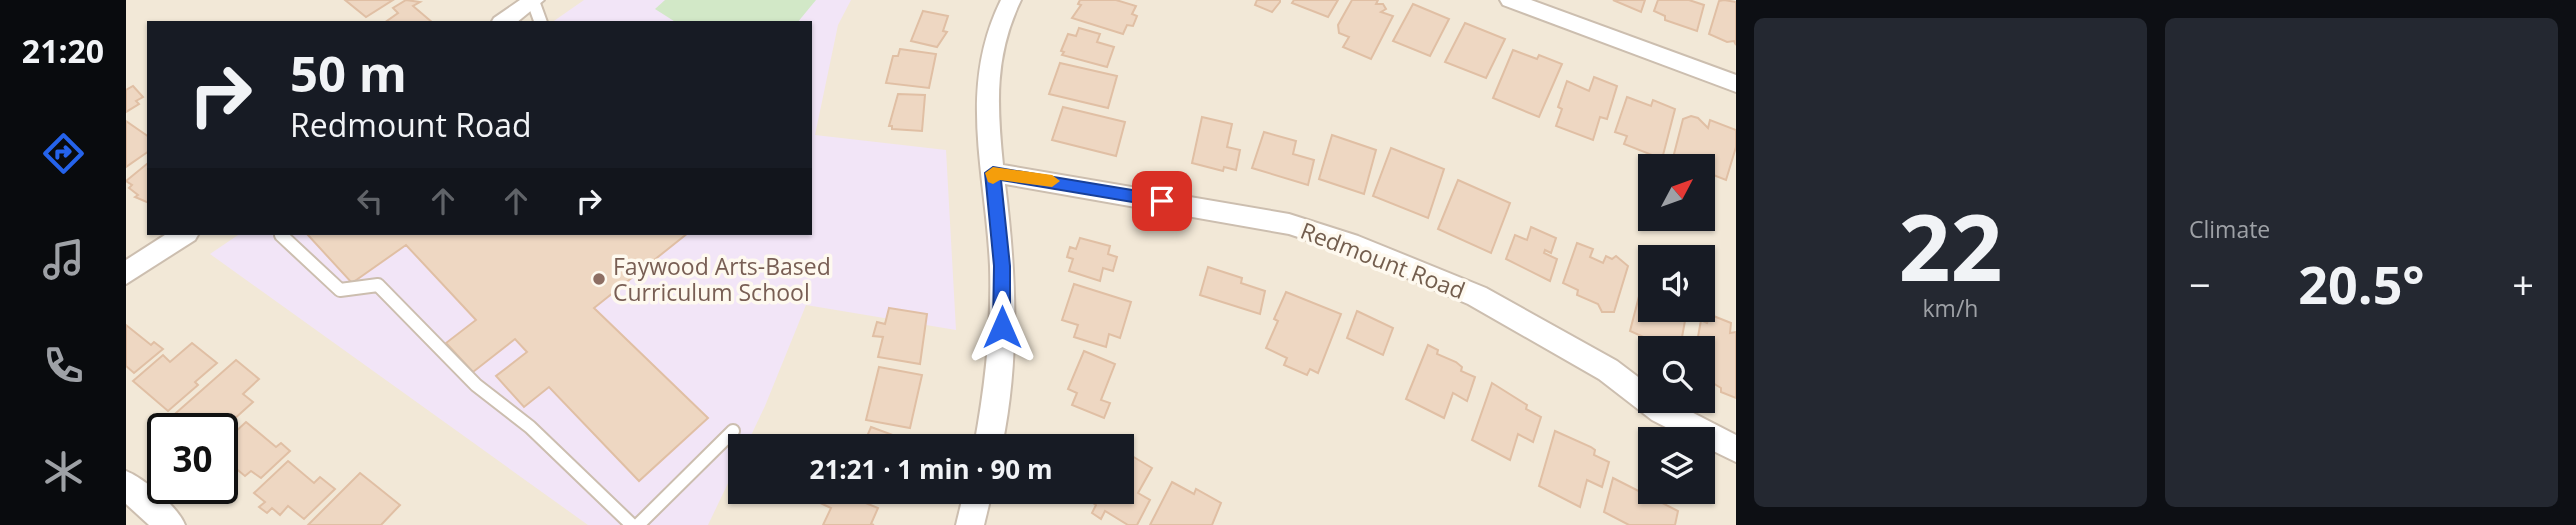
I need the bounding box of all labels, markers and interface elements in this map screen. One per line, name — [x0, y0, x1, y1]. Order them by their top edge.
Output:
text: 21:20 — [22, 29, 104, 72]
text: 50 m — [290, 40, 407, 106]
icon: right — [175, 49, 266, 140]
text: Redmount Road — [290, 103, 532, 146]
icon: directions — [39, 129, 88, 178]
north arrow — [1638, 154, 1715, 231]
map controls — [1638, 154, 1715, 504]
pin — [1132, 171, 1192, 231]
icon: left — [351, 182, 389, 220]
icon: ahead — [424, 182, 462, 220]
icon: ahead — [497, 182, 535, 220]
icon: right — [570, 182, 608, 220]
icon: arrive — [1143, 182, 1181, 220]
text: 22 — [1898, 184, 2003, 308]
text: Climate — [2189, 213, 2270, 245]
street label: Redmount Road — [1296, 214, 1470, 306]
icon: music — [39, 235, 88, 284]
button: sound — [1638, 245, 1715, 322]
text: 20.5° — [2298, 248, 2425, 319]
place label: Faywood Arts-Based Curriculum School — [613, 250, 831, 308]
text: − — [2189, 258, 2211, 310]
text: + — [2512, 258, 2534, 310]
marker: Faywood Arts-Based Curriculum School — [591, 271, 607, 287]
position arrow — [965, 290, 1039, 364]
text: km/h — [1923, 292, 1978, 324]
button: search — [1638, 336, 1715, 413]
icon: phone — [39, 341, 88, 390]
speed limit sign: 30 — [147, 413, 238, 504]
button: layers — [1638, 427, 1715, 504]
icon: climate — [39, 447, 88, 496]
text: 21:21 · 1 min · 90 m — [810, 451, 1052, 487]

